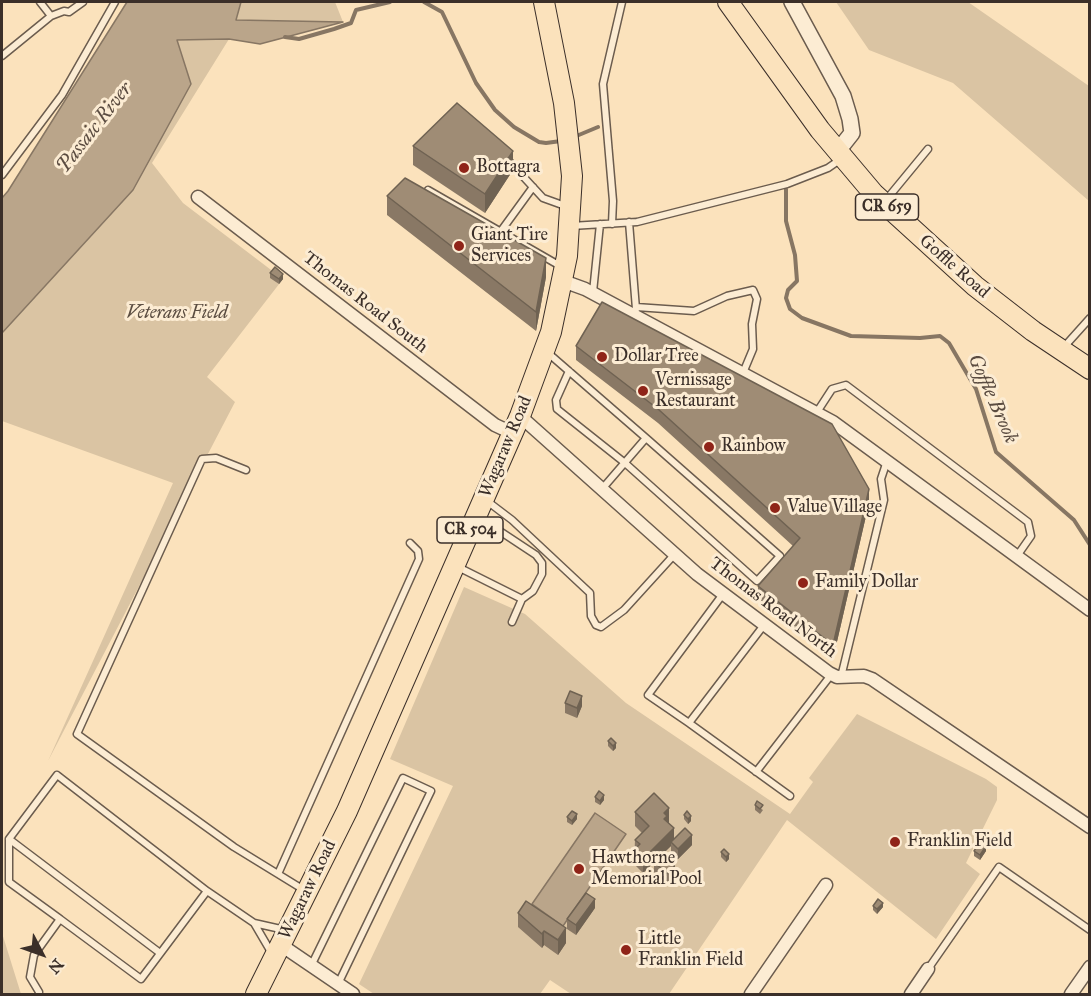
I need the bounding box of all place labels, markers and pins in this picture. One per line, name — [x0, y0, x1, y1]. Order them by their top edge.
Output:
place label: Bottagra — [476, 157, 540, 179]
marker: Bottagra — [457, 161, 471, 175]
place label: Giant Tire Services — [471, 225, 548, 268]
marker: Giant Tire Services — [452, 239, 466, 253]
place label: Dollar Tree — [614, 346, 699, 368]
marker: Dollar Tree — [595, 350, 609, 364]
place label: Vernissage Restaurant — [655, 370, 736, 412]
marker: Vernissage Restaurant — [636, 384, 650, 398]
place label: Rainbow — [721, 436, 786, 458]
marker: Rainbow — [702, 440, 716, 454]
place label: Value Village — [787, 497, 882, 519]
marker: Value Village — [768, 501, 782, 515]
place label: Family Dollar — [815, 572, 918, 594]
marker: Family Dollar — [796, 576, 810, 590]
place label: Franklin Field — [907, 831, 1012, 853]
marker: Franklin Field — [888, 835, 902, 849]
place label: Hawthorne Memorial Pool — [591, 848, 702, 890]
marker: Hawthorne Memorial Pool — [572, 862, 586, 876]
place label: Little Franklin Field — [638, 929, 743, 972]
marker: Little Franklin Field — [619, 943, 633, 957]

